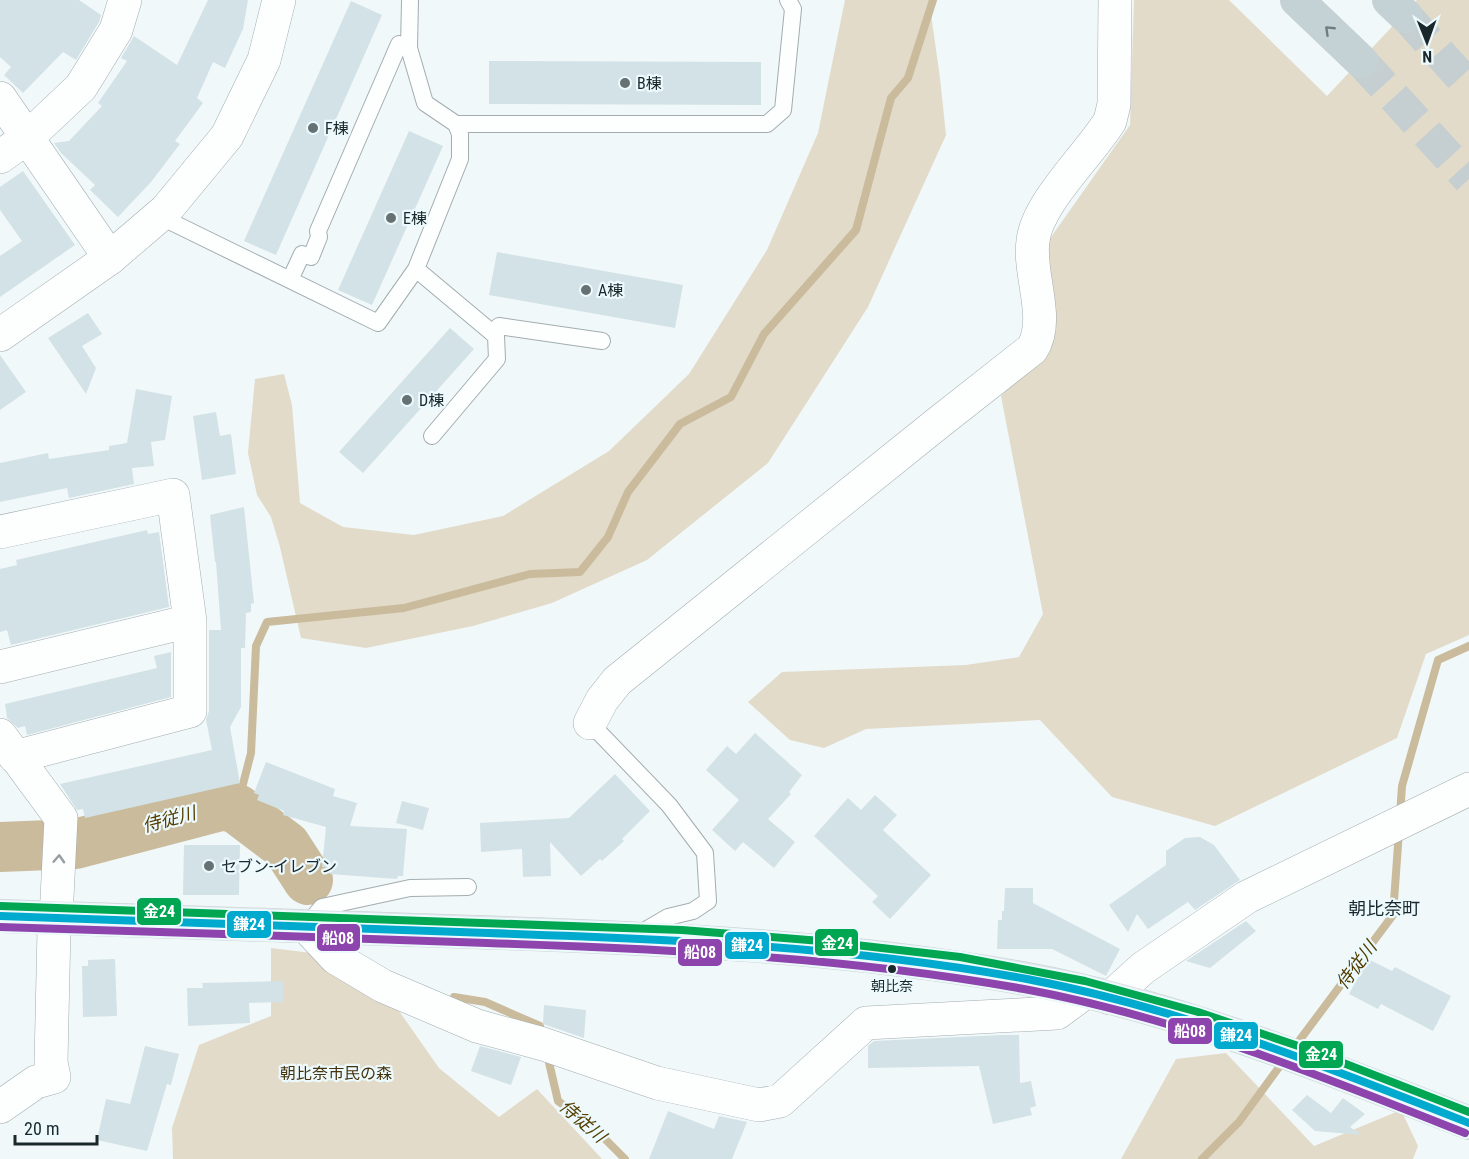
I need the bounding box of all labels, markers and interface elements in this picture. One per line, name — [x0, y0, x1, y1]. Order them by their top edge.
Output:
north arrow — [1397, 12, 1457, 72]
one-way arrow — [1326, 27, 1337, 38]
text: N — [1422, 47, 1432, 66]
place label: B棟 — [637, 74, 662, 93]
marker: B棟 — [618, 76, 632, 90]
place label: F棟 — [325, 119, 349, 138]
marker: F棟 — [306, 121, 320, 135]
place label: E棟 — [403, 209, 427, 228]
marker: E棟 — [384, 211, 398, 225]
place label: A棟 — [598, 281, 623, 300]
marker: A棟 — [579, 283, 593, 297]
place label: D棟 — [419, 391, 444, 410]
marker: D棟 — [400, 393, 414, 407]
water label: 侍従川 — [140, 801, 200, 836]
one-way arrow — [53, 855, 66, 864]
place label: セブン-イレブン — [221, 857, 337, 876]
marker: セブン-イレブン — [202, 859, 216, 873]
line badge: 金24 — [136, 897, 182, 926]
district label: 朝比奈町 — [1348, 898, 1420, 919]
text: 金24 — [143, 902, 175, 921]
line badge: 鎌24 — [226, 910, 272, 939]
text: 鎌24 — [233, 915, 265, 934]
line badge: 船08 — [316, 923, 361, 952]
line badge: 金24 — [814, 928, 859, 957]
text: 船08 — [322, 929, 354, 948]
line badge: 鎌24 — [724, 931, 770, 960]
text: 金24 — [821, 934, 853, 953]
text: 鎌24 — [731, 936, 763, 955]
water label: 侍従川 — [1331, 936, 1382, 993]
line badge: 船08 — [677, 938, 723, 967]
text: 船08 — [684, 943, 716, 962]
marker: 朝比奈 — [886, 963, 898, 975]
place label: 朝比奈 — [871, 978, 913, 994]
line badge: 船08 — [1167, 1017, 1213, 1045]
line badge: 鎌24 — [1213, 1021, 1259, 1050]
text: 船08 — [1174, 1022, 1206, 1041]
text: 鎌24 — [1220, 1026, 1252, 1045]
line badge: 金24 — [1298, 1040, 1344, 1069]
text: 金24 — [1305, 1045, 1337, 1064]
park label: 朝比奈市民の森 — [280, 1064, 392, 1083]
water label: 侍従川 — [556, 1095, 612, 1148]
scale bar — [15, 1108, 98, 1146]
text: 20 m — [24, 1118, 59, 1139]

